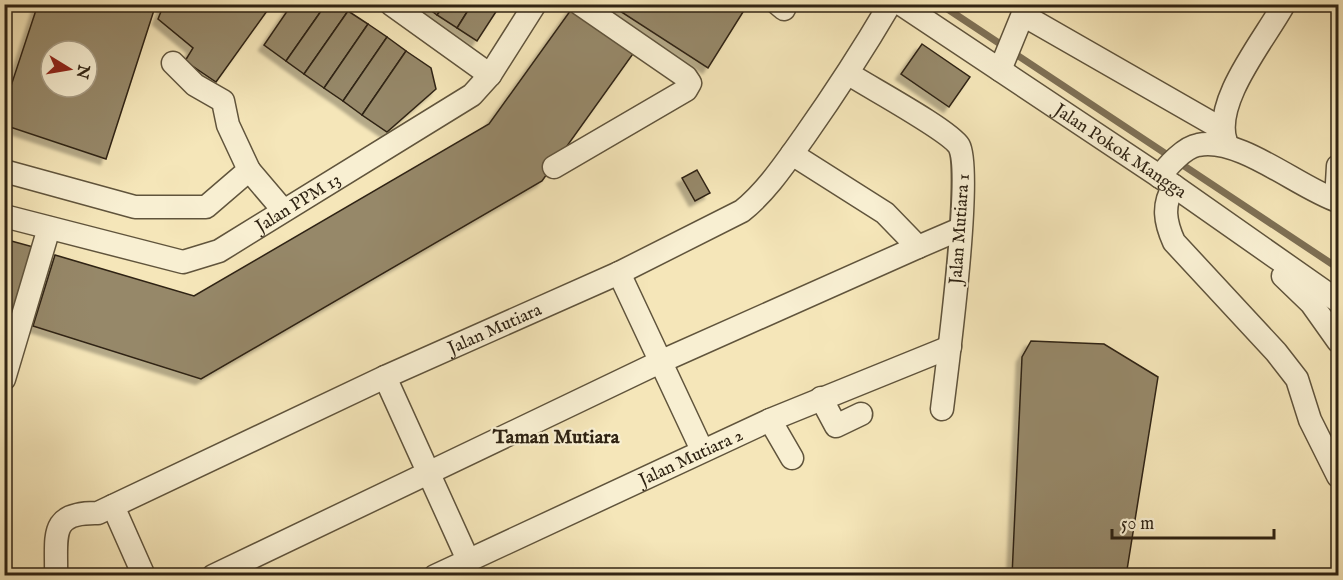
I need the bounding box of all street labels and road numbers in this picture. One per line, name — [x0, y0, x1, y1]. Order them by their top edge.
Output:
street label: Jalan Pokok Mangga — [1047, 98, 1191, 204]
street label: Jalan PPM 13 — [250, 169, 345, 240]
street label: Jalan Mutiara 1 — [945, 173, 976, 287]
street label: Jalan Mutiara — [443, 299, 546, 361]
street label: Jalan Mutiara 2 — [634, 424, 747, 493]

